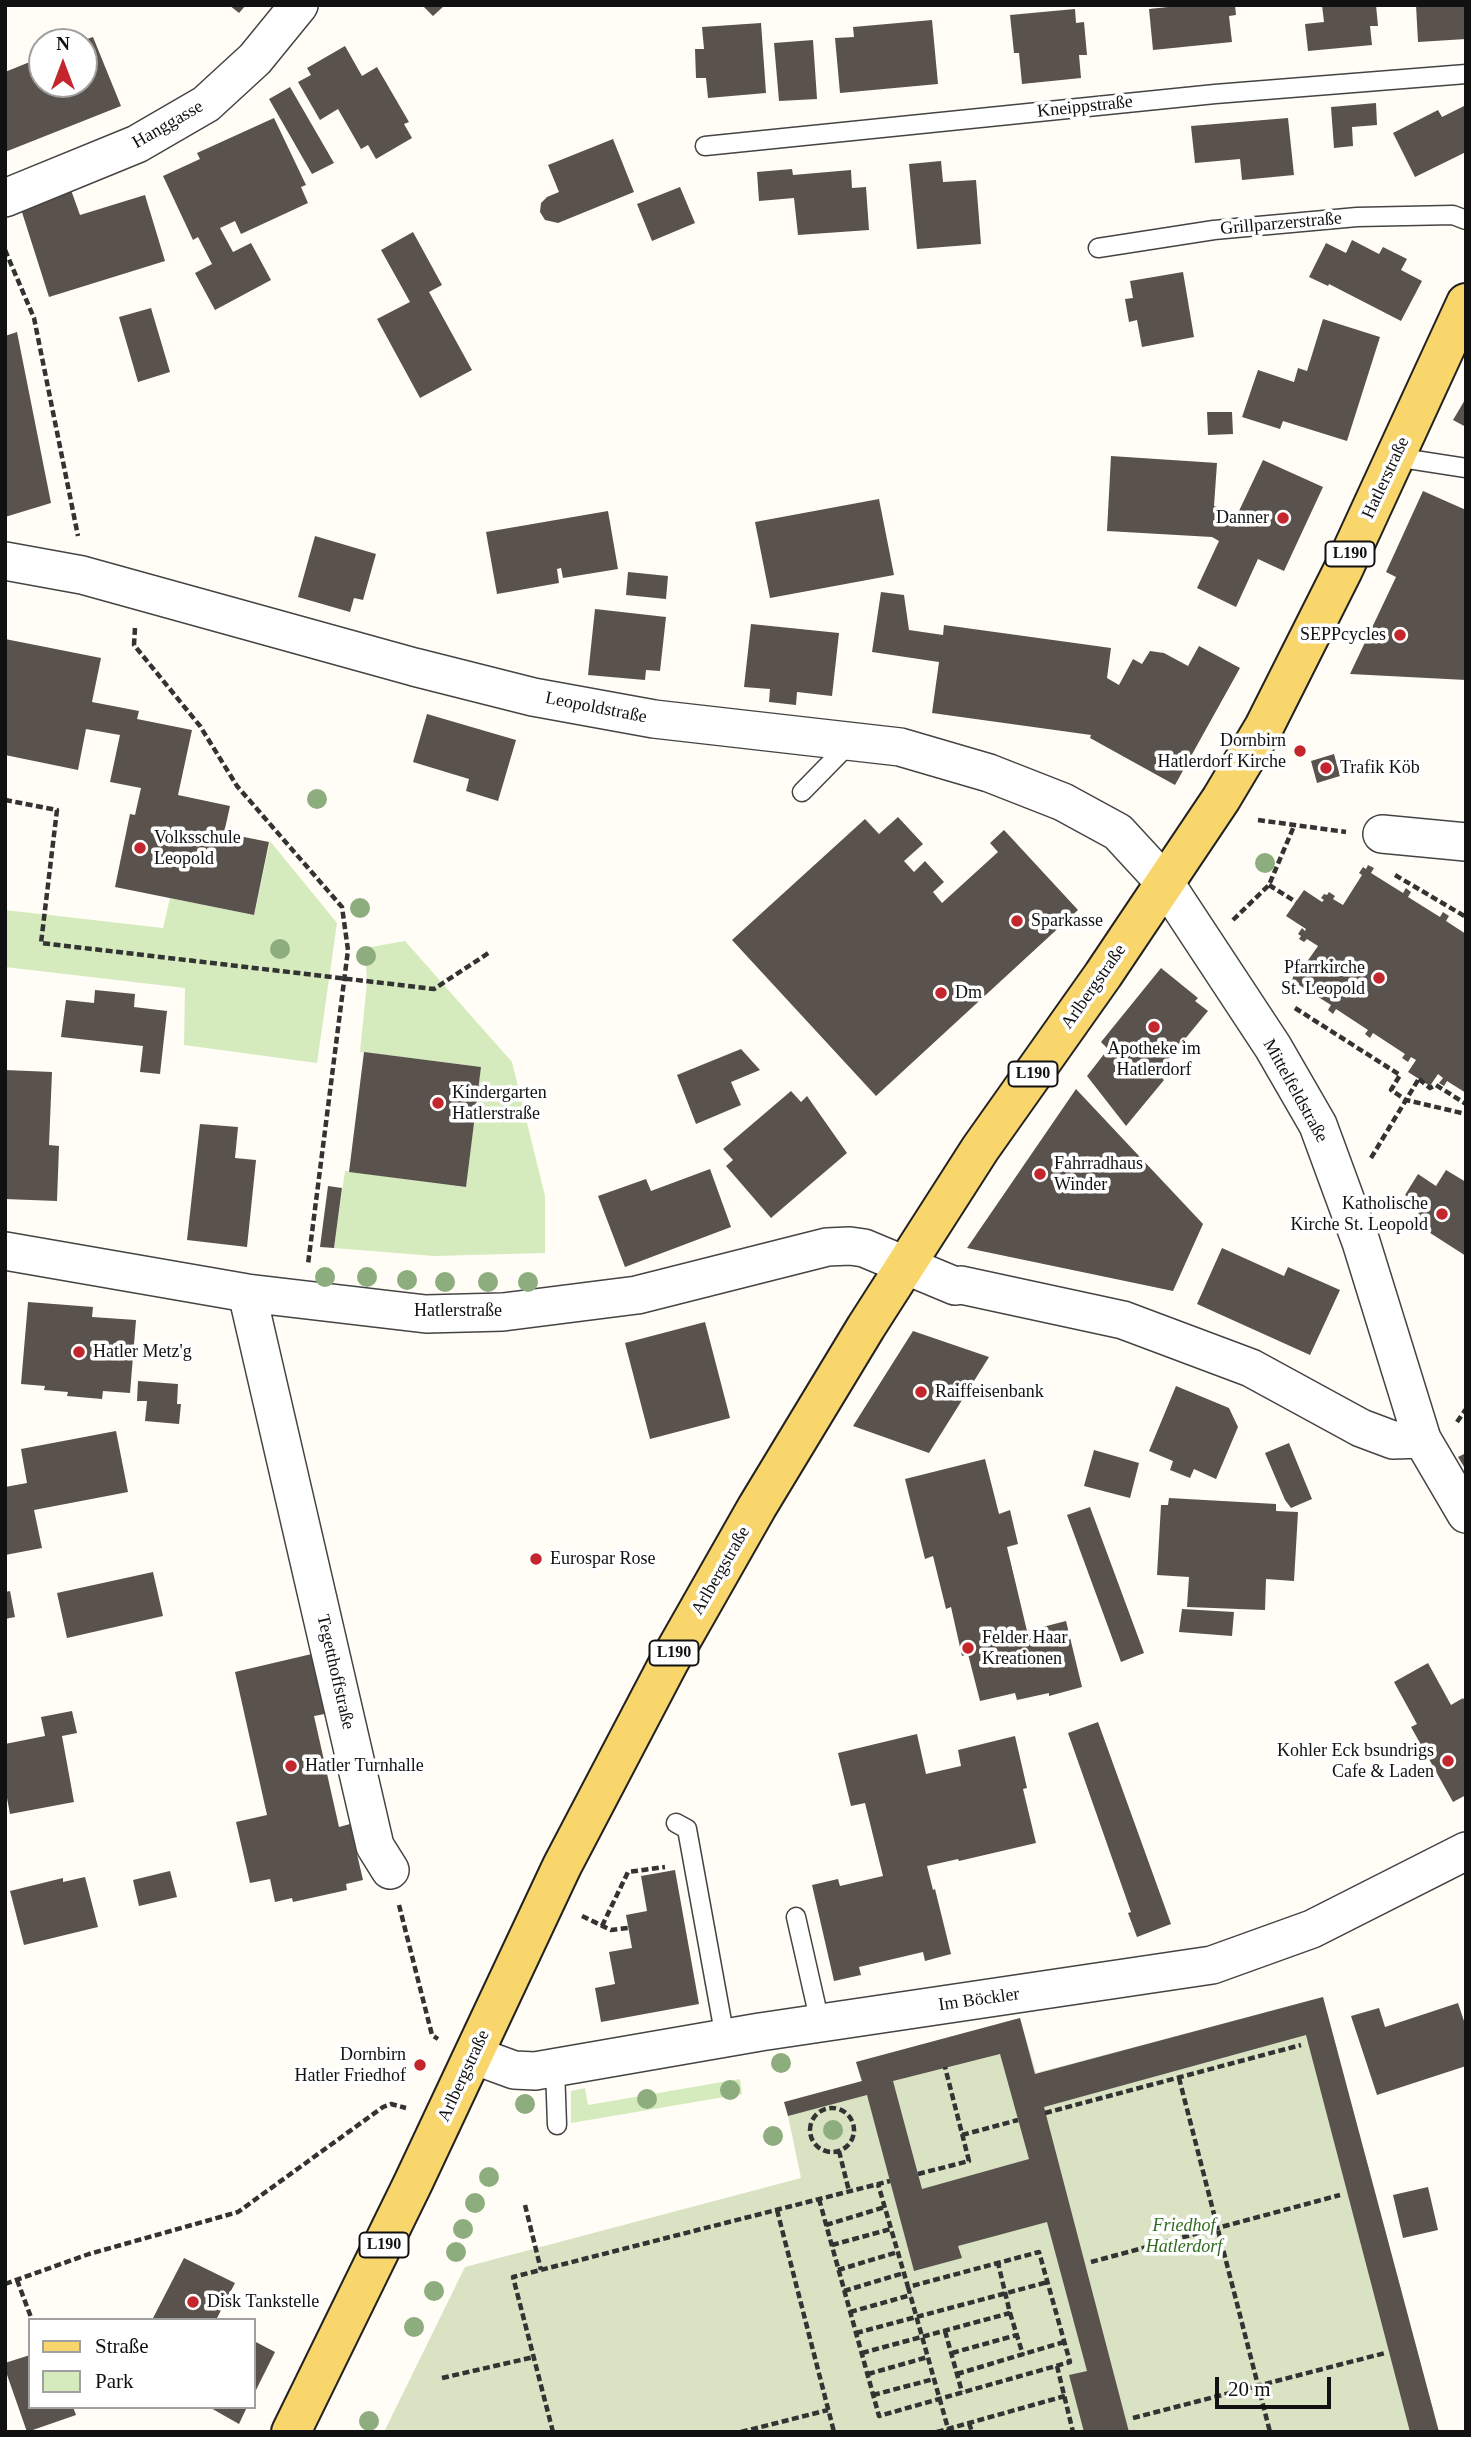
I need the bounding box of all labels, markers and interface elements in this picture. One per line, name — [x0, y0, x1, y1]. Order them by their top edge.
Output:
north arrow — [28, 28, 98, 98]
text: N — [56, 33, 70, 54]
street label: Kneippstraße — [1036, 91, 1134, 123]
street label: Hanggasse — [129, 96, 207, 154]
street label: Grillparzerstraße — [1219, 208, 1343, 240]
street label: Hatlerstraße — [1358, 434, 1414, 522]
place label: Danner — [1216, 507, 1269, 529]
marker: Danner — [1275, 510, 1291, 526]
road number: L190 — [1326, 541, 1374, 566]
place label: SEPPcycles — [1300, 624, 1386, 646]
marker: SEPPcycles — [1392, 627, 1408, 643]
street label: Leopoldstraße — [543, 688, 649, 728]
place label: Dornbirn Hatlerdorf Kirche — [1158, 730, 1286, 772]
marker: Dornbirn Hatlerdorf Kirche — [1292, 743, 1308, 759]
place label: Trafik Köb — [1340, 757, 1420, 779]
marker: Trafik Köb — [1318, 760, 1334, 776]
place label: Volksschule Leopold — [154, 827, 241, 870]
marker: Volksschule Leopold — [132, 840, 148, 856]
place label: Sparkasse — [1031, 910, 1103, 932]
marker: Sparkasse — [1009, 913, 1025, 929]
street label: Arlbergstraße — [1057, 940, 1131, 1034]
place label: Pfarrkirche St. Leopold — [1281, 957, 1365, 1000]
marker: Pfarrkirche St. Leopold — [1371, 970, 1387, 986]
place label: Dm — [955, 982, 982, 1004]
marker: Dm — [933, 985, 949, 1001]
marker: Apotheke im Hatlerdorf — [1146, 1019, 1162, 1035]
street label: Mittelfeldstraße — [1258, 1035, 1332, 1147]
place label: Apotheke im Hatlerdorf — [1107, 1038, 1201, 1080]
road number: L190 — [1009, 1062, 1058, 1086]
place label: Kindergarten Hatlerstraße — [452, 1082, 547, 1124]
marker: Kindergarten Hatlerstraße — [430, 1095, 446, 1111]
place label: Fahrradhaus Winder — [1054, 1153, 1143, 1196]
marker: Fahrradhaus Winder — [1032, 1166, 1048, 1182]
place label: Katholische Kirche St. Leopold — [1291, 1193, 1428, 1236]
marker: Katholische Kirche St. Leopold — [1434, 1206, 1450, 1222]
street label: Hatlerstraße — [414, 1300, 502, 1322]
place label: Hatler Metz'g — [93, 1341, 192, 1363]
marker: Hatler Metz'g — [71, 1344, 87, 1360]
place label: Raiffeisenbank — [935, 1381, 1044, 1403]
marker: Raiffeisenbank — [913, 1384, 929, 1400]
street label: Arlbergstraße — [687, 1523, 755, 1619]
place label: Eurospar Rose — [550, 1548, 655, 1570]
marker: Eurospar Rose — [528, 1551, 544, 1567]
street label: Tegetthoffstraße — [311, 1612, 359, 1732]
place label: Felder Haar Kreationen — [982, 1627, 1067, 1670]
road number: L190 — [650, 1640, 698, 1666]
marker: Felder Haar Kreationen — [960, 1640, 976, 1656]
place label: Kohler Eck bsundrigs Cafe & Laden — [1277, 1740, 1434, 1782]
marker: Kohler Eck bsundrigs Cafe & Laden — [1440, 1753, 1456, 1769]
place label: Hatler Turnhalle — [305, 1755, 424, 1777]
marker: Hatler Turnhalle — [283, 1758, 299, 1774]
street label: Im Böckler — [937, 1984, 1021, 2016]
street label: Arlbergstraße — [433, 2027, 495, 2125]
place label: Dornbirn Hatler Friedhof — [295, 2044, 406, 2086]
marker: Dornbirn Hatler Friedhof — [412, 2057, 428, 2073]
park label: Friedhof Hatlerdorf — [1146, 2215, 1222, 2258]
road number: L190 — [360, 2232, 408, 2258]
place label: Disk Tankstelle — [207, 2291, 319, 2313]
marker: Disk Tankstelle — [185, 2294, 201, 2310]
legend — [28, 2318, 256, 2409]
text: Straße — [95, 2334, 149, 2358]
scale bar — [1219, 2364, 1334, 2408]
text: Park — [95, 2369, 134, 2393]
text: 20 m — [1228, 2377, 1271, 2401]

